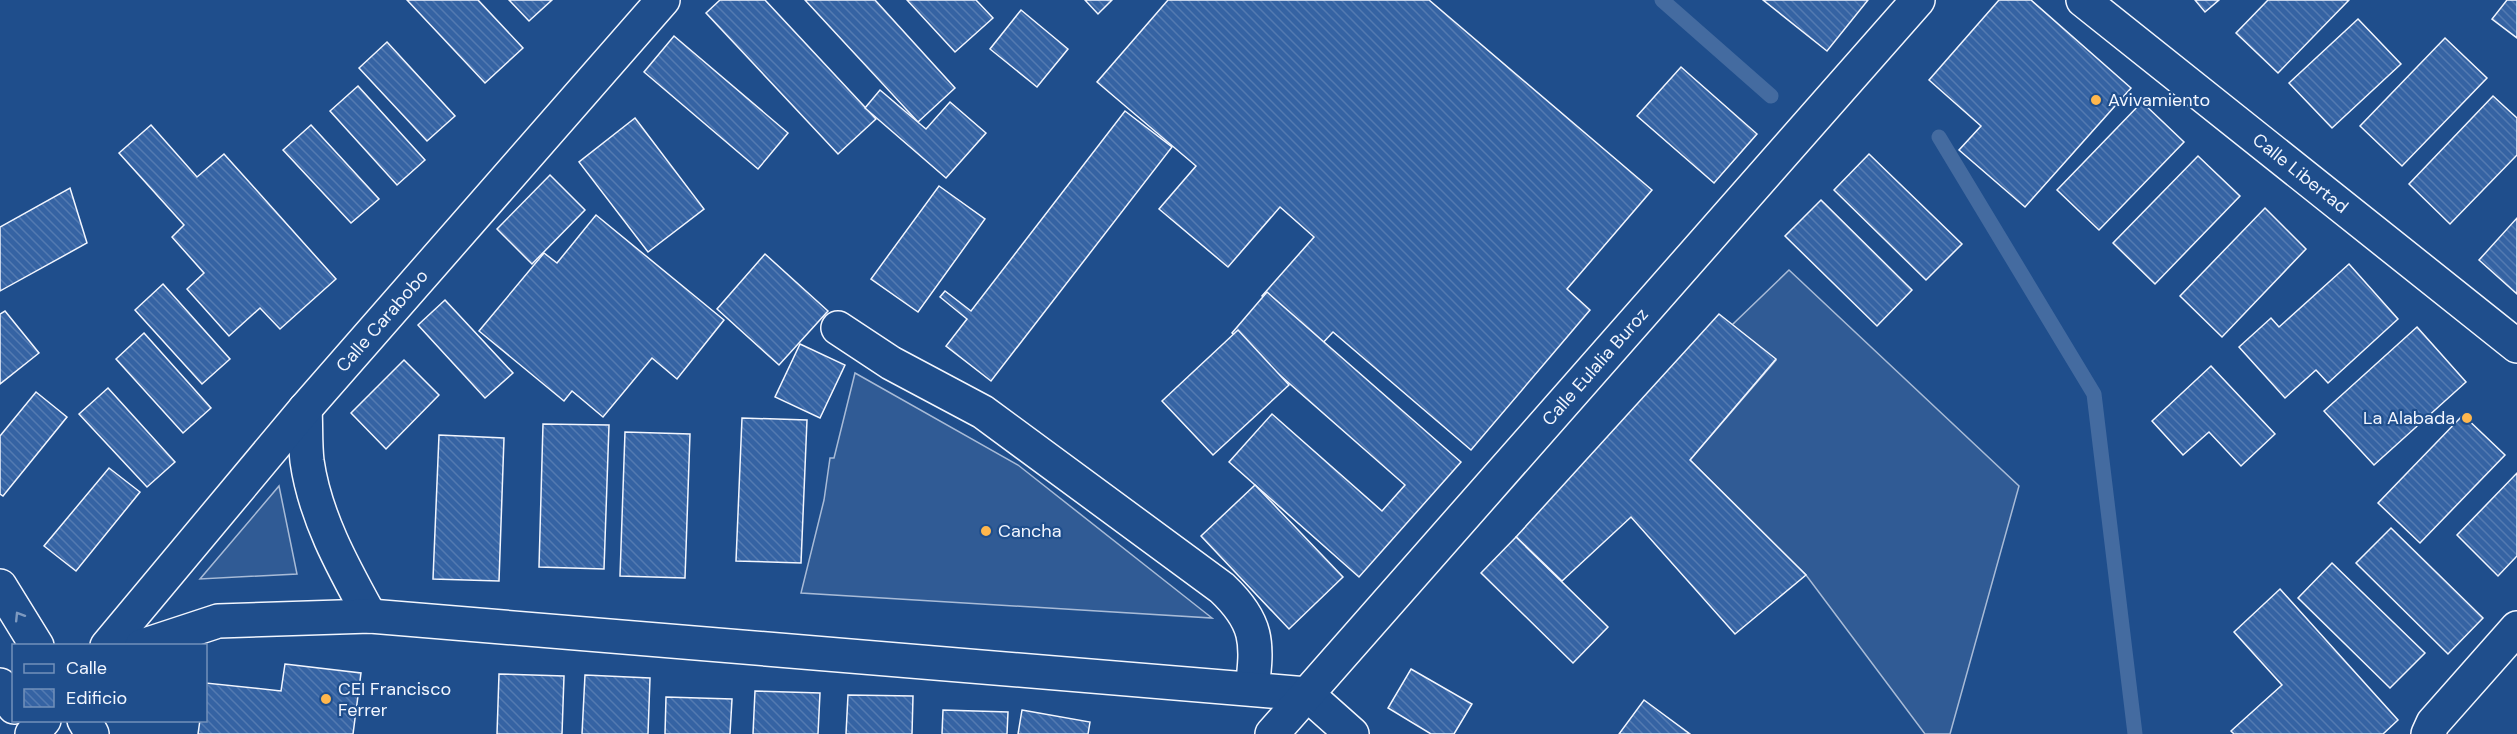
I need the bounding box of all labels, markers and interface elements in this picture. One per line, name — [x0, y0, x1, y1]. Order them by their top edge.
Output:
place label: Avivamiento — [2108, 88, 2210, 112]
marker: Avivamiento — [2089, 93, 2103, 107]
street label: Calle Libertad — [2248, 128, 2353, 219]
street label: Calle Carabobo — [331, 264, 434, 377]
street label: Calle Eulalia Buroz — [1537, 303, 1653, 431]
place label: La Alabada — [2363, 406, 2455, 430]
marker: La Alabada — [2460, 411, 2474, 425]
place label: Cancha — [998, 519, 1061, 543]
marker: Cancha — [979, 524, 993, 538]
one-way arrow — [14, 612, 26, 622]
legend — [12, 644, 207, 722]
text: Calle — [66, 656, 107, 680]
place label: CEI Francisco Ferrer — [338, 677, 451, 722]
text: Edificio — [66, 686, 127, 710]
marker: CEI Francisco Ferrer — [319, 692, 333, 706]

